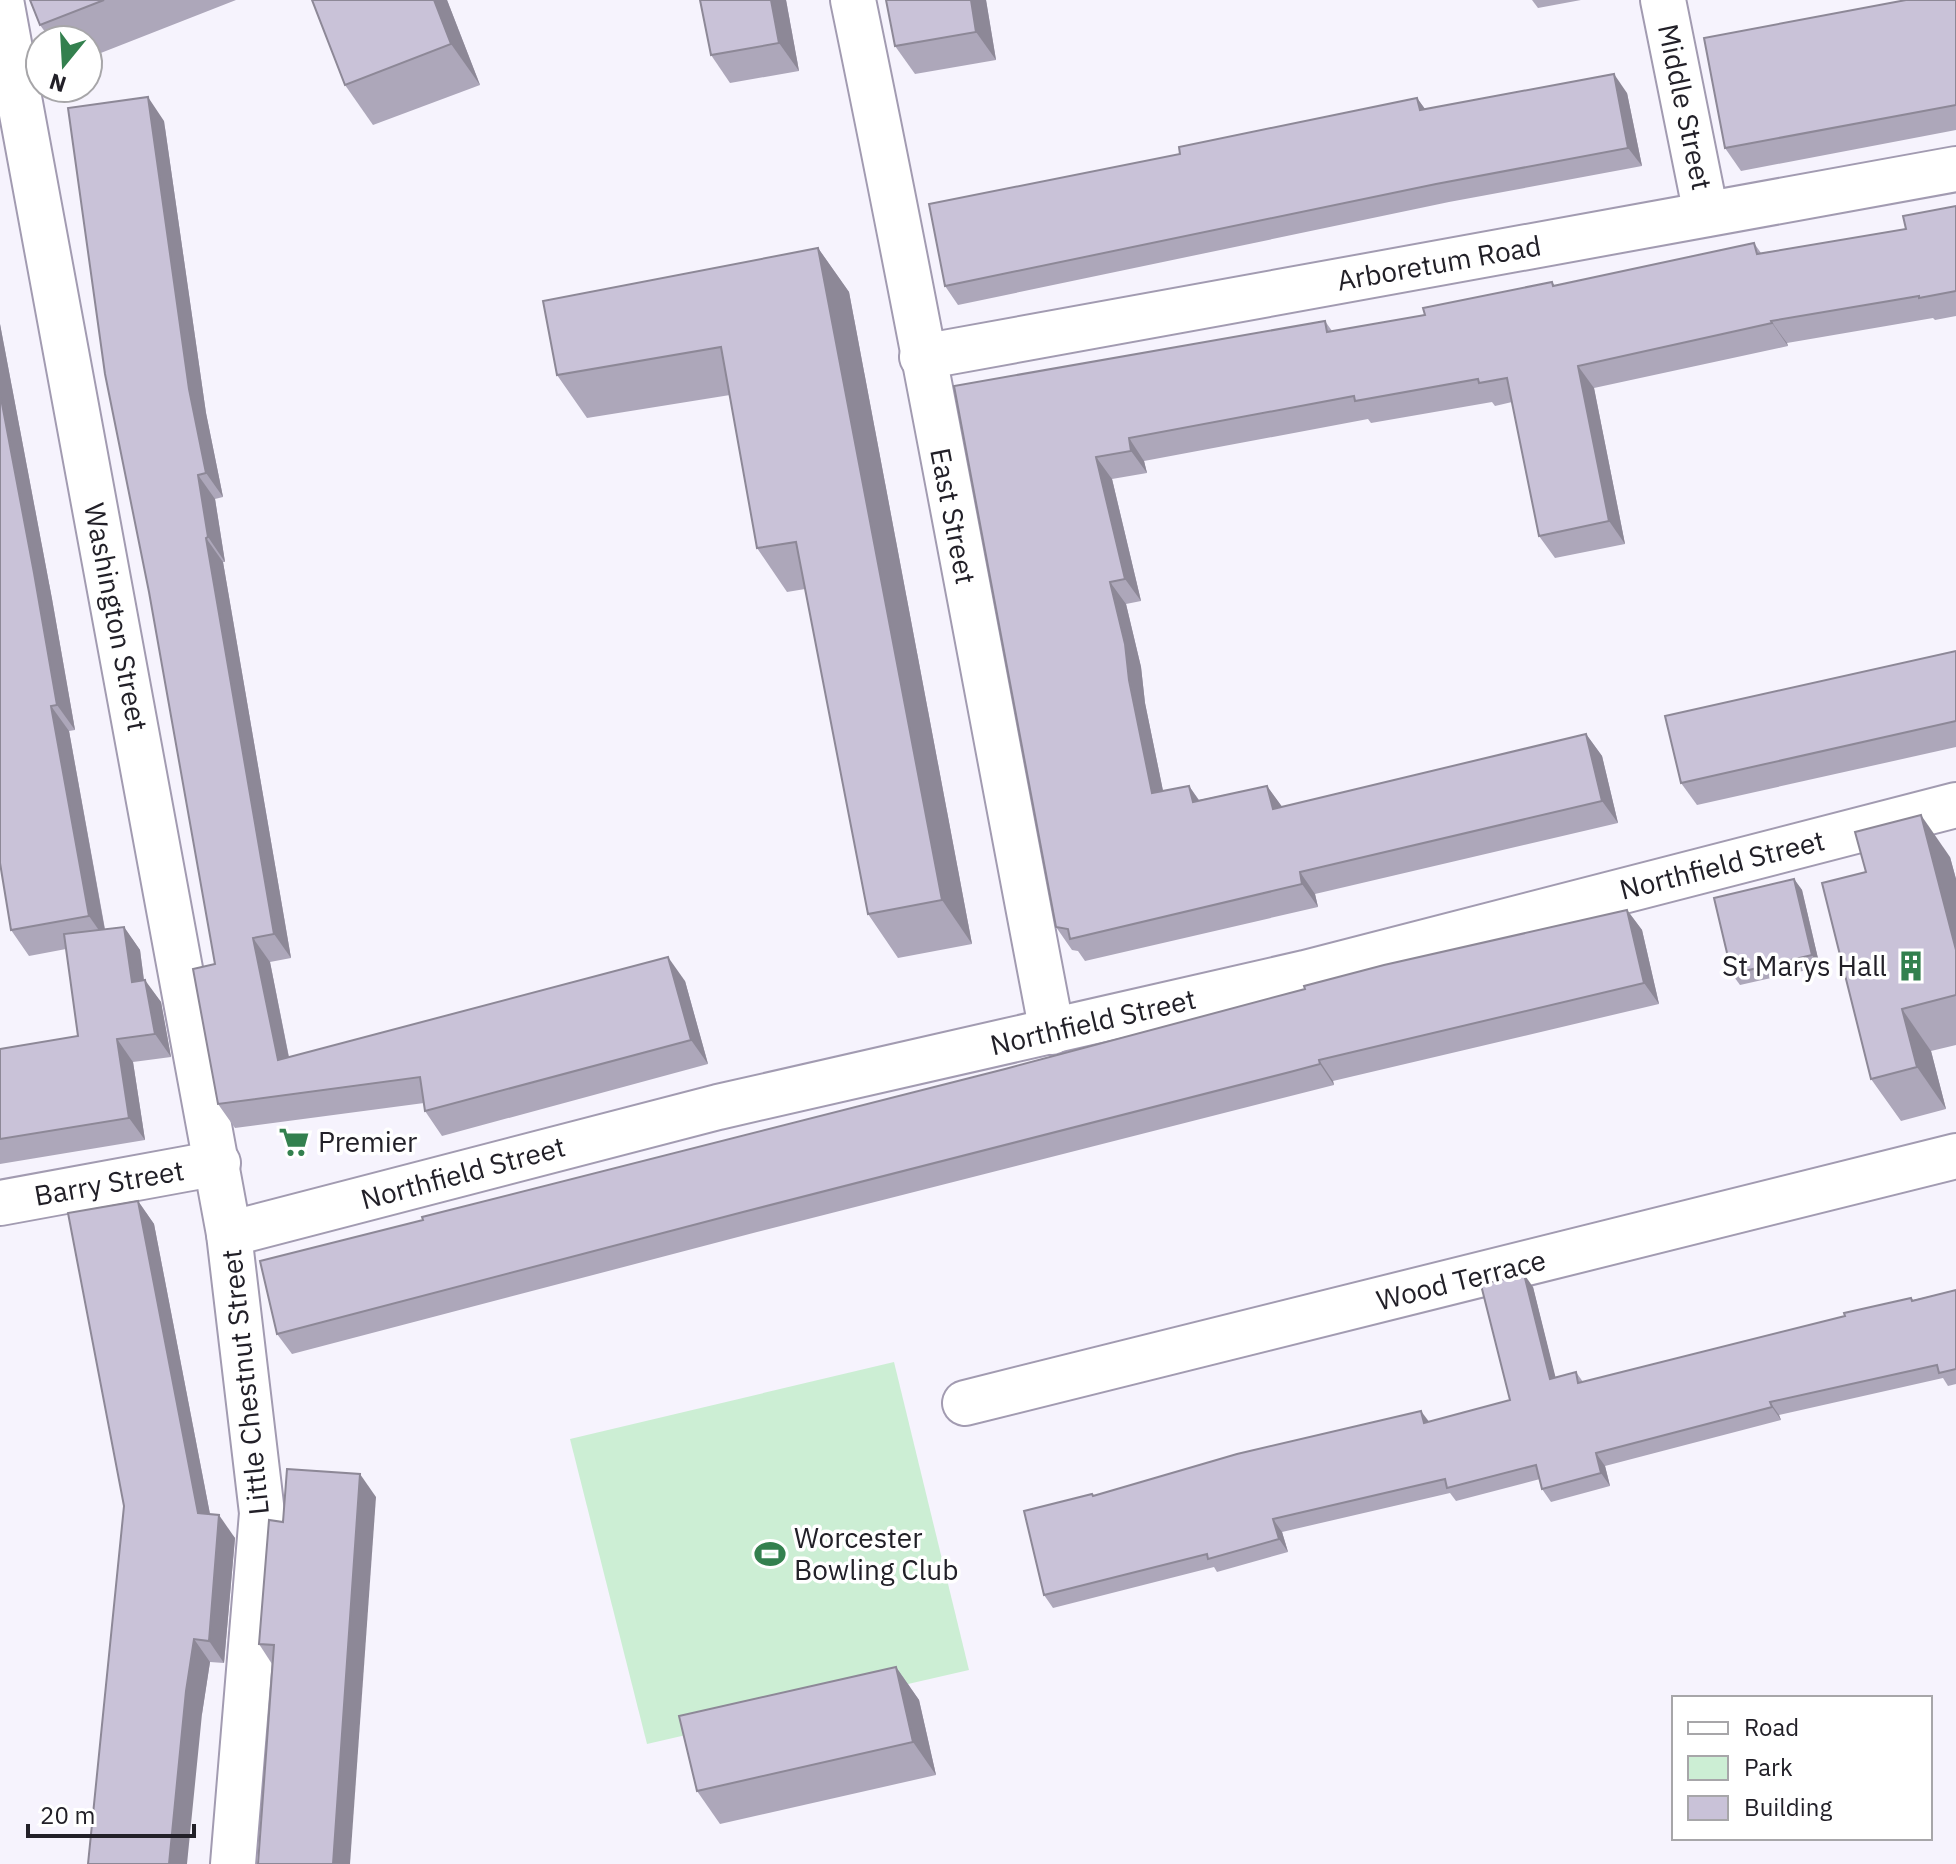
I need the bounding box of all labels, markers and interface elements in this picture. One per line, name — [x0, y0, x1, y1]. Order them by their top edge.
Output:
street label: Middle Street — [1650, 21, 1721, 193]
north arrow — [24, 24, 104, 104]
text: N — [46, 67, 70, 100]
street label: Arboretum Road — [1334, 226, 1544, 299]
street label: East Street — [922, 445, 985, 587]
street label: Washington Street — [76, 500, 157, 734]
street label: Northfield Street — [1615, 821, 1828, 908]
place label: St Marys Hall — [1722, 947, 1887, 984]
building icon: St Marys Hall — [1894, 949, 1928, 983]
street label: Northfield Street — [986, 980, 1199, 1063]
place label: Premier — [318, 1123, 417, 1160]
supermarket icon: Premier — [277, 1125, 311, 1159]
street label: Northfield Street — [357, 1127, 569, 1218]
street label: Barry Street — [31, 1151, 187, 1214]
street label: Wood Terrace — [1372, 1241, 1549, 1318]
street label: Little Chestnut Street — [212, 1247, 277, 1517]
place label: Worcester Bowling Club — [794, 1519, 958, 1588]
sports icon: Worcester Bowling Club — [753, 1537, 787, 1571]
legend — [1672, 1696, 1932, 1840]
text: Road — [1744, 1711, 1799, 1743]
text: Park — [1744, 1751, 1793, 1783]
scale bar — [28, 1788, 194, 1838]
text: Building — [1744, 1791, 1832, 1823]
text: 20 m — [40, 1799, 95, 1831]

